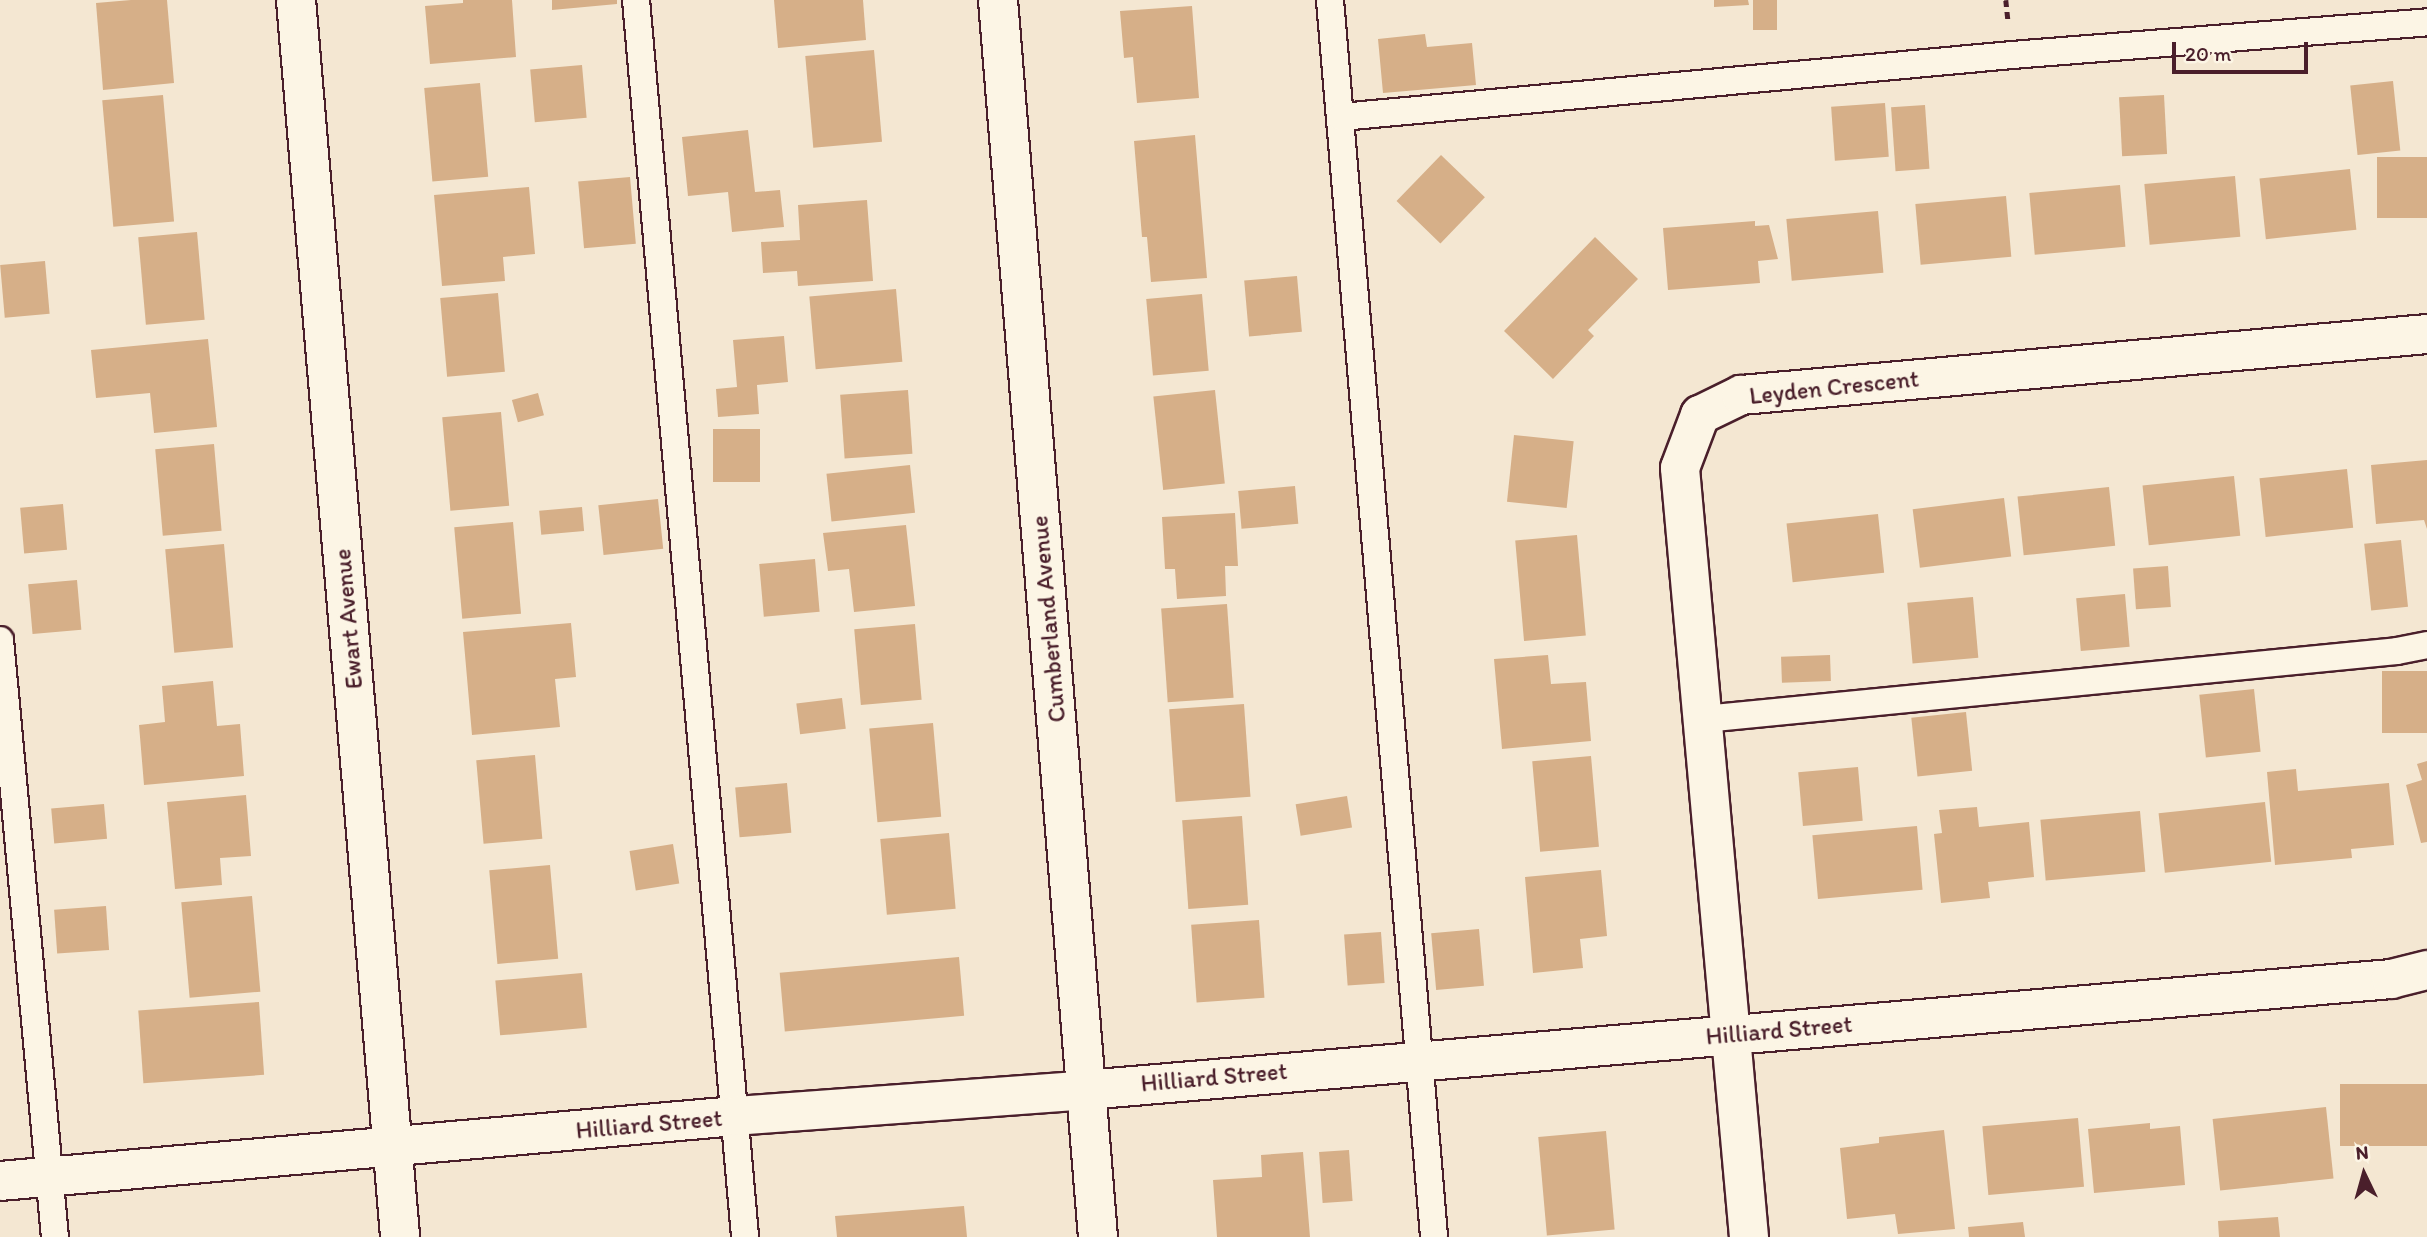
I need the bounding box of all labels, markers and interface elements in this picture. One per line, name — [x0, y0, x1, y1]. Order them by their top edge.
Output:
scale bar — [2175, 28, 2312, 72]
text: 20 m — [2185, 41, 2231, 66]
street label: Leyden Crescent — [1748, 364, 1920, 410]
street label: Cumberland Avenue — [1025, 514, 1071, 724]
street label: Ewart Avenue — [328, 548, 368, 690]
street label: Hilliard Street — [1705, 1009, 1853, 1051]
street label: Hilliard Street — [1140, 1056, 1288, 1098]
street label: Hilliard Street — [575, 1103, 723, 1145]
north arrow — [2329, 1139, 2399, 1209]
text: N — [2355, 1141, 2370, 1165]

